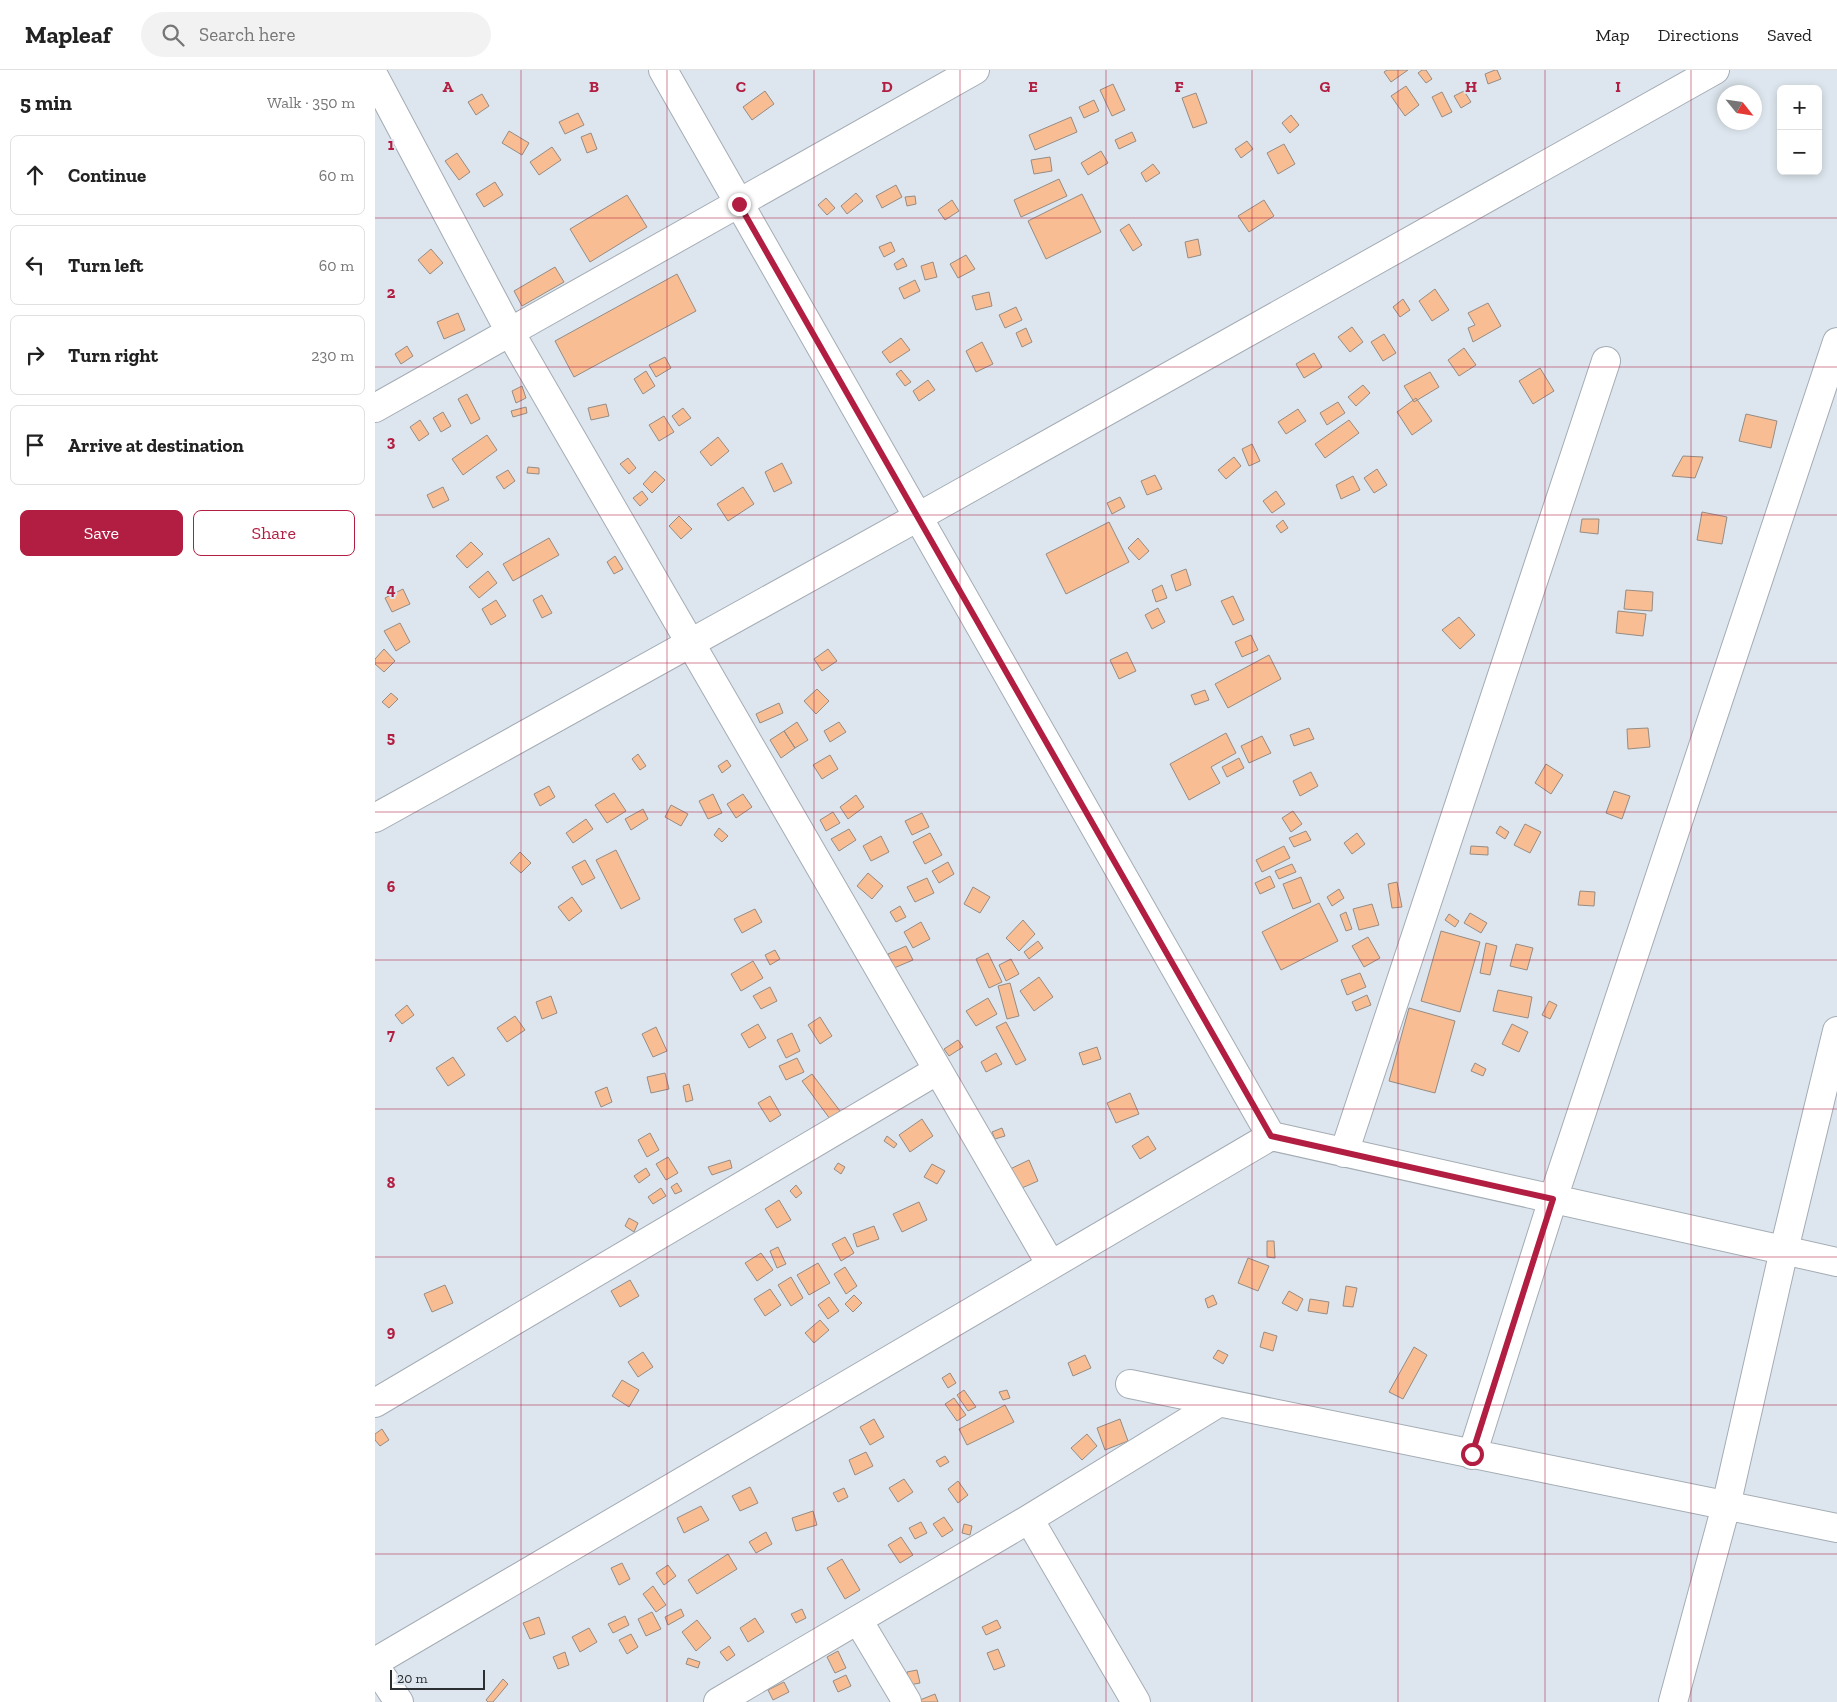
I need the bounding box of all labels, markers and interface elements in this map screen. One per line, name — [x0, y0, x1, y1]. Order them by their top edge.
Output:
search box — [141, 12, 491, 57]
text: Mapleaf — [25, 20, 111, 49]
icon: search — [159, 21, 187, 49]
text: Search here — [199, 23, 295, 46]
text: Map — [1595, 24, 1630, 46]
text: Directions — [1658, 24, 1739, 46]
text: Saved — [1767, 24, 1812, 46]
text: A — [443, 77, 454, 96]
text: B — [589, 77, 599, 96]
text: C — [736, 77, 746, 96]
text: D — [881, 77, 893, 96]
text: E — [1028, 77, 1038, 96]
text: F — [1174, 77, 1184, 96]
text: G — [1320, 77, 1331, 96]
text: H — [1465, 77, 1477, 96]
text: I — [1615, 77, 1621, 96]
north arrow — [1717, 85, 1762, 130]
map controls — [1777, 85, 1822, 175]
button: + — [1777, 85, 1822, 130]
text: 5 min — [20, 90, 72, 115]
text: Walk · 350 m — [267, 93, 355, 112]
button: − — [1777, 130, 1822, 175]
text: 1 — [388, 135, 395, 154]
icon: ahead — [21, 161, 49, 189]
text: Continue — [68, 164, 146, 187]
text: 60 m — [319, 166, 354, 185]
route end — [728, 193, 751, 216]
icon: left — [21, 251, 49, 279]
text: Turn left — [68, 254, 143, 277]
text: 60 m — [319, 256, 354, 275]
text: 2 — [387, 283, 396, 302]
icon: right — [21, 341, 49, 369]
text: Turn right — [68, 344, 158, 367]
text: 230 m — [311, 346, 354, 365]
icon: arrive — [21, 431, 49, 459]
text: 3 — [387, 432, 396, 451]
text: Arrive at destination — [68, 434, 244, 457]
button: Save — [20, 510, 183, 556]
button: Share — [193, 510, 355, 556]
text: 4 — [386, 580, 396, 599]
text: 5 — [387, 728, 395, 747]
text: 6 — [387, 877, 396, 896]
text: 7 — [387, 1025, 395, 1044]
text: 8 — [387, 1173, 396, 1192]
text: 9 — [387, 1322, 396, 1341]
route start — [1461, 1443, 1484, 1466]
scale bar — [390, 1667, 485, 1690]
text: 20 m — [397, 1670, 428, 1687]

